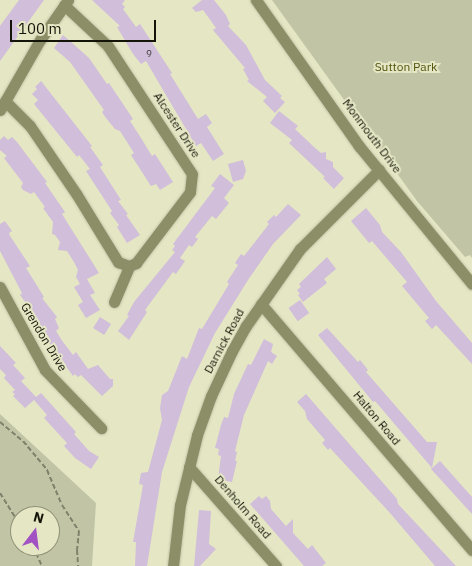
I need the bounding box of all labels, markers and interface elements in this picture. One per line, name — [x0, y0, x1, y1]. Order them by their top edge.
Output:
scale bar — [12, 10, 159, 42]
text: 100 m — [18, 19, 62, 38]
house number: 9 — [146, 48, 152, 60]
park label: Sutton Park — [375, 60, 437, 74]
street label: Alcester Drive — [151, 90, 203, 160]
street label: Monmouth Drive — [339, 96, 405, 176]
street label: Grendon Drive — [18, 300, 70, 374]
street label: Darnick Road — [201, 306, 247, 376]
street label: Halton Road — [350, 388, 404, 448]
street label: Denholm Road — [212, 472, 274, 542]
north arrow — [10, 506, 60, 556]
text: N — [31, 507, 46, 527]

